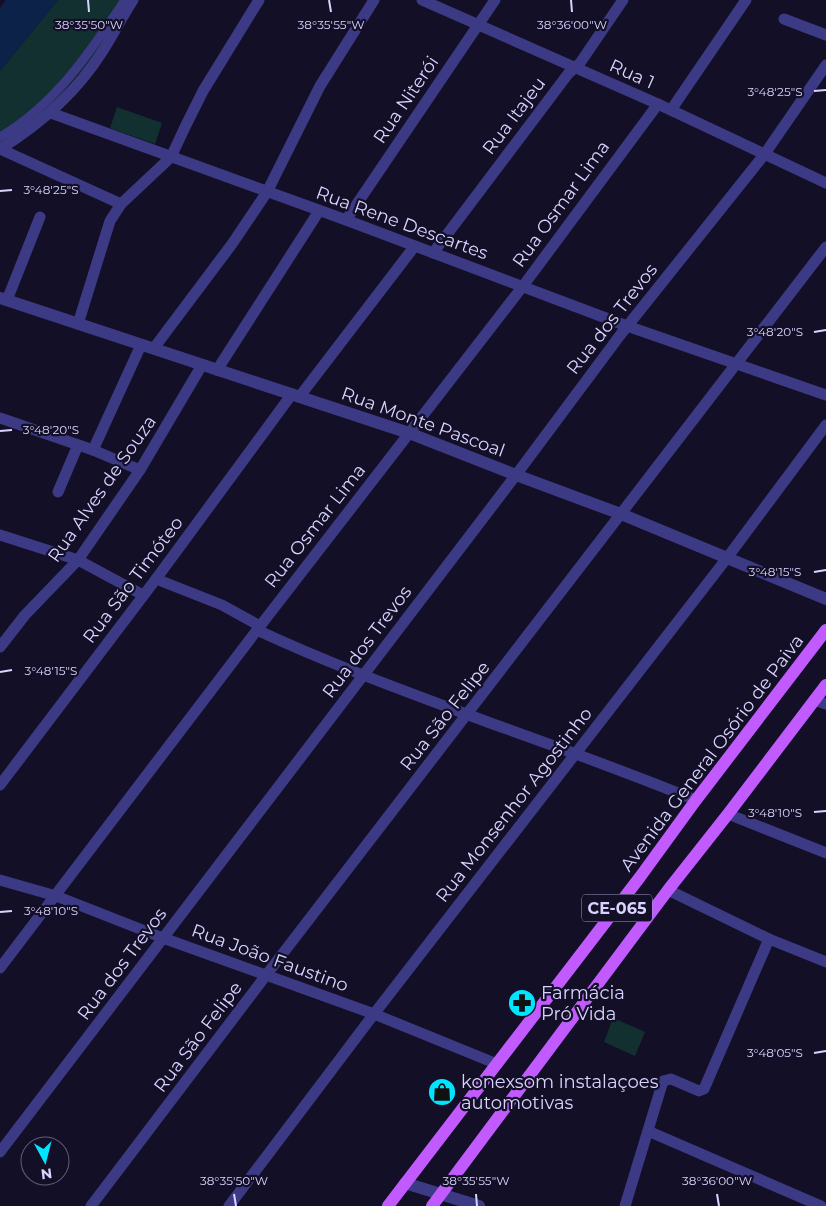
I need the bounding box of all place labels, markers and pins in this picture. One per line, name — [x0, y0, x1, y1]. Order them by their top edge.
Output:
place label: Farmácia Pró Vida — [541, 982, 625, 1025]
pharmacy icon: Farmácia Pró Vida — [507, 988, 537, 1018]
place label: konexsom instalaçoes automotivas — [461, 1071, 659, 1114]
shop icon: konexsom instalaçoes automotivas — [427, 1077, 457, 1107]

